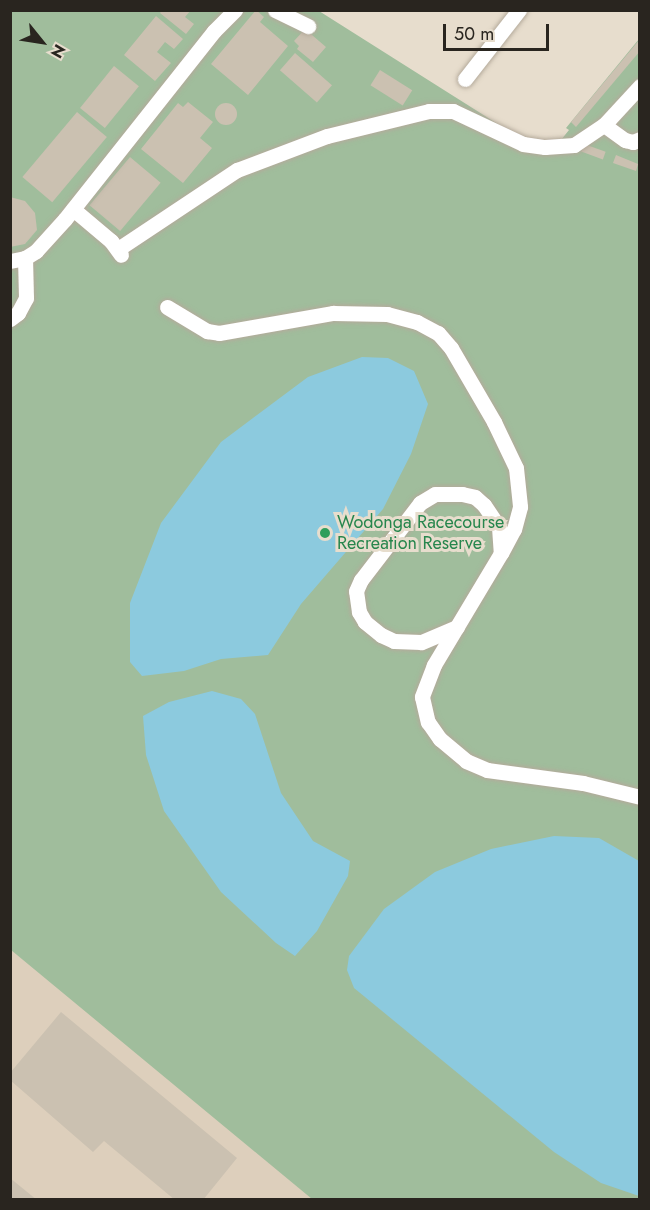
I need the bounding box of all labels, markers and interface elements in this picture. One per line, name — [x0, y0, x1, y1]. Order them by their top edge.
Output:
north arrow — [12, 12, 72, 72]
scale bar — [446, 12, 552, 50]
text: 50 m — [454, 21, 494, 47]
text: N — [45, 40, 71, 63]
place label: Wodonga Racecourse Recreation Reserve — [337, 512, 504, 554]
marker: Wodonga Racecourse Recreation Reserve — [318, 526, 332, 540]

